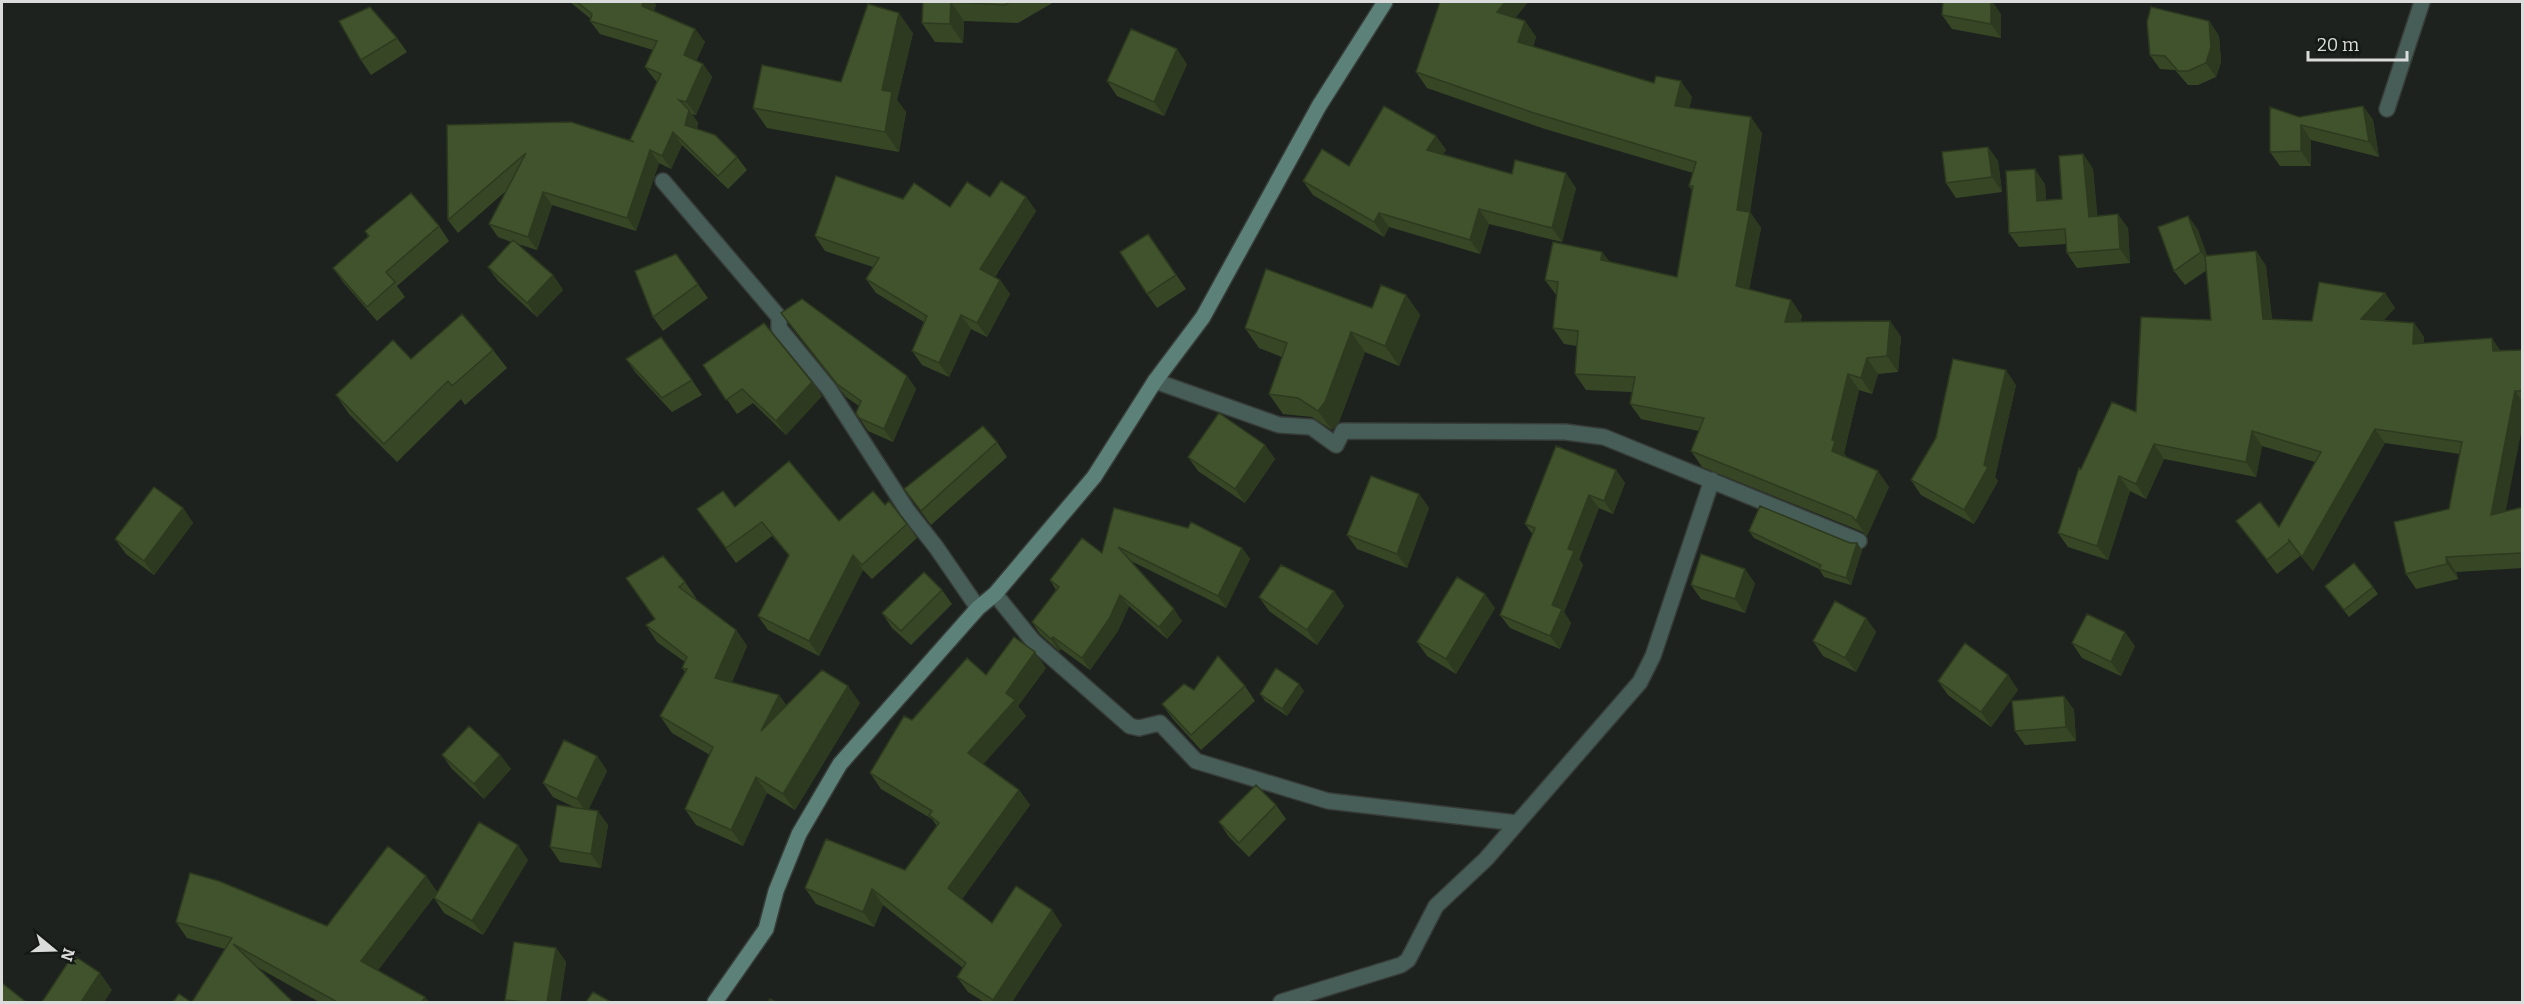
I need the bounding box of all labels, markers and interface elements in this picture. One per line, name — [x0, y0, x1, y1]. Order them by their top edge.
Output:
scale bar — [2308, 24, 2407, 62]
text: 20 m — [2317, 34, 2359, 56]
north arrow — [24, 920, 84, 980]
text: N — [57, 946, 79, 964]

